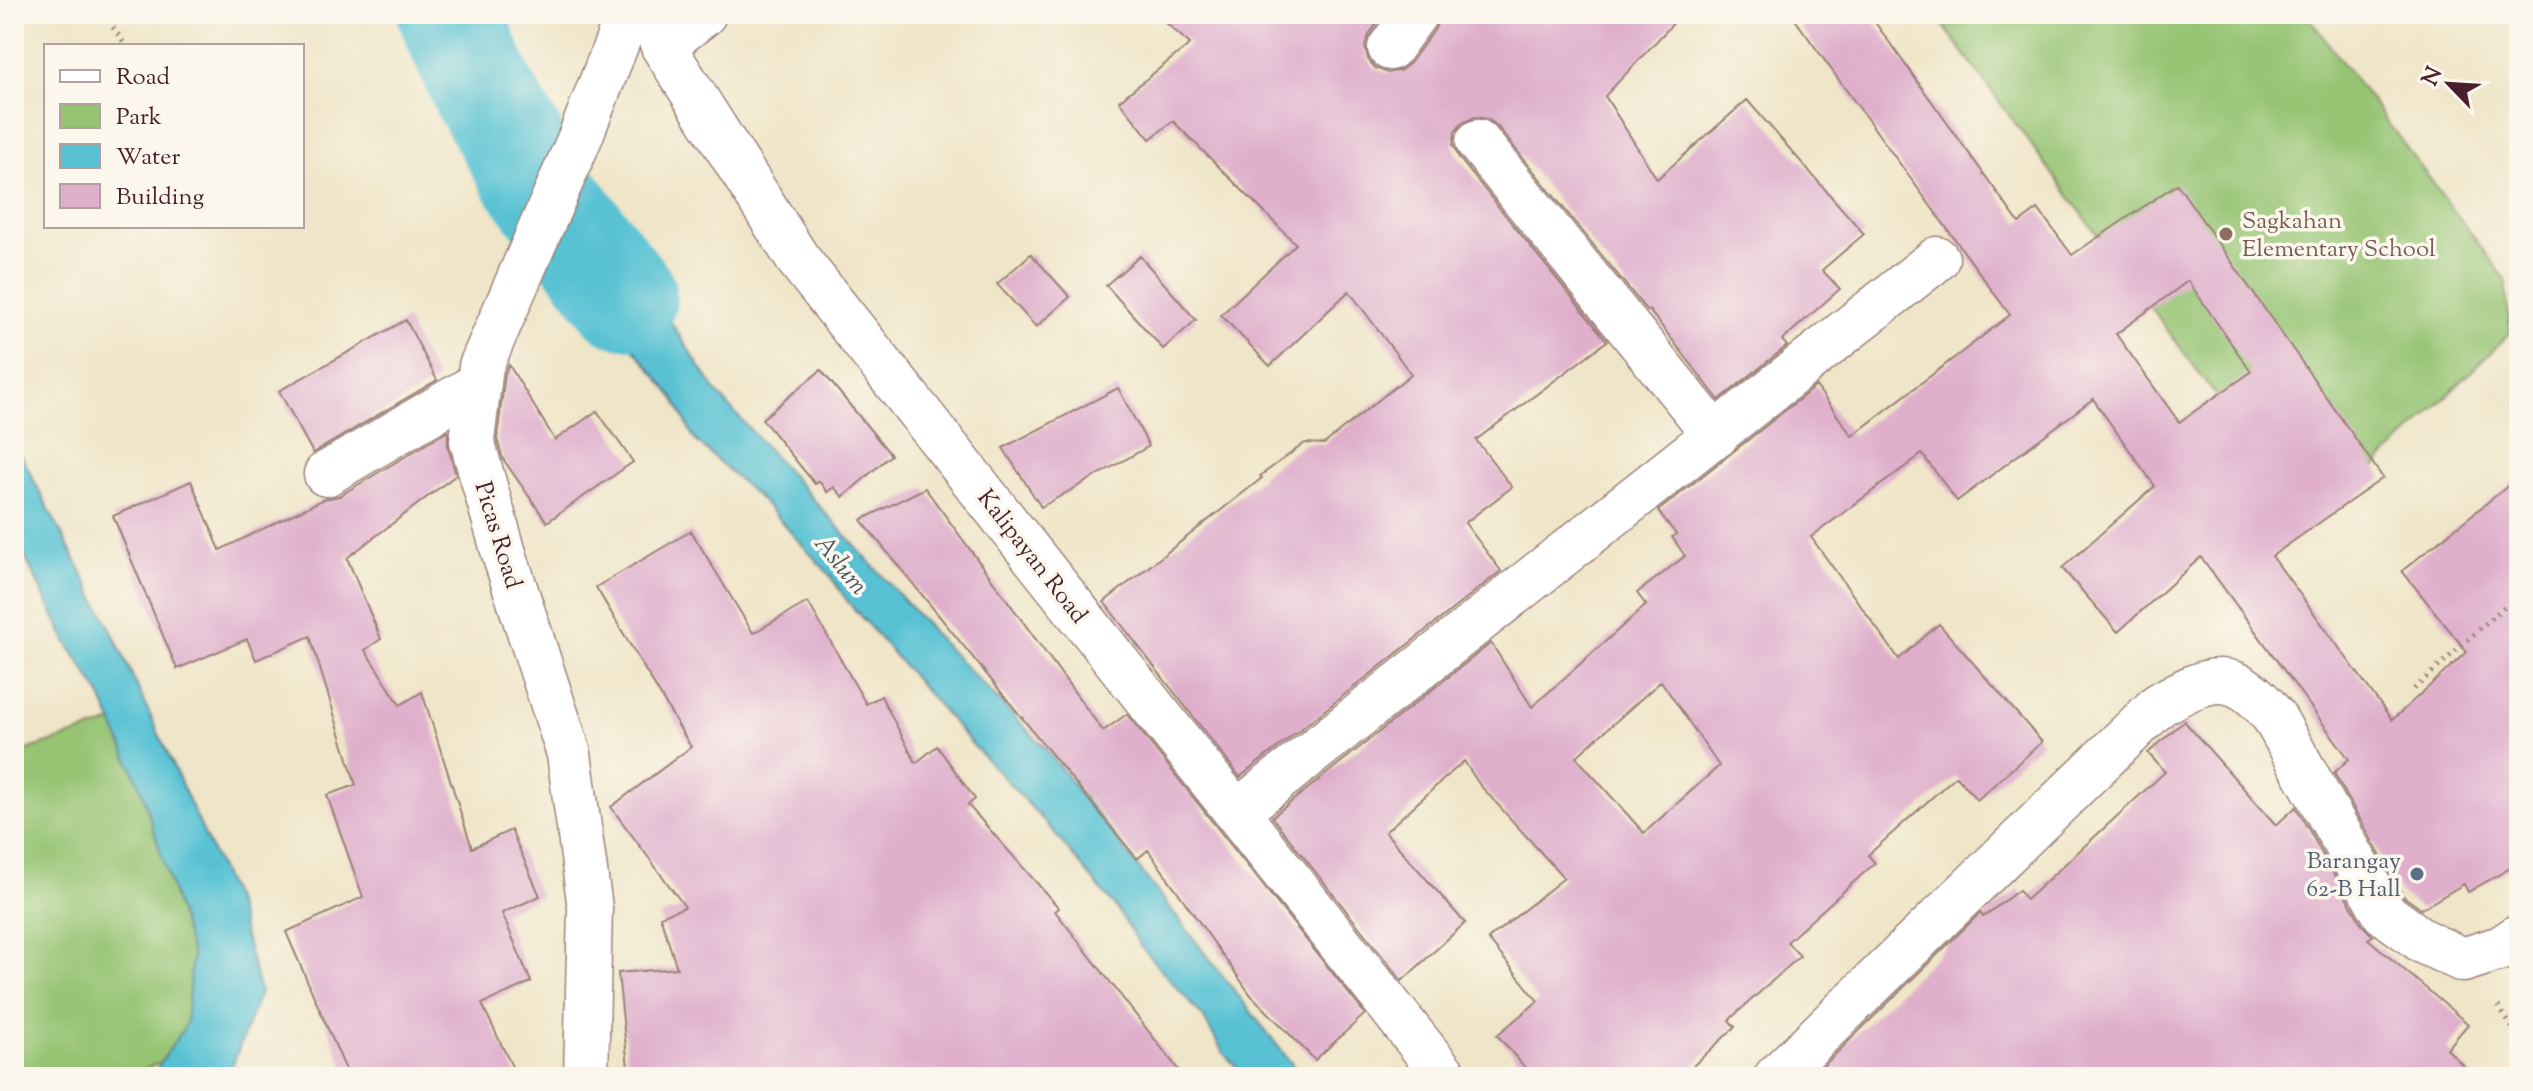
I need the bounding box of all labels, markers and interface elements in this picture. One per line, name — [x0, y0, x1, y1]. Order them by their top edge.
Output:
legend — [44, 44, 304, 228]
north arrow — [2409, 44, 2489, 124]
text: Road — [116, 61, 170, 95]
text: N — [2415, 62, 2452, 92]
text: Park — [116, 101, 162, 135]
text: Water — [116, 141, 180, 175]
text: Building — [116, 181, 205, 215]
place label: Sagkahan Elementary School — [2242, 205, 2436, 267]
marker: Sagkahan Elementary School — [2217, 225, 2235, 243]
street label: Picas Road — [465, 478, 530, 594]
street label: Kalipayan Road — [968, 483, 1095, 632]
water label: Aslum — [804, 527, 876, 604]
place label: Barangay 62-B Hall — [2306, 845, 2401, 907]
marker: Barangay 62-B Hall — [2408, 865, 2426, 883]

